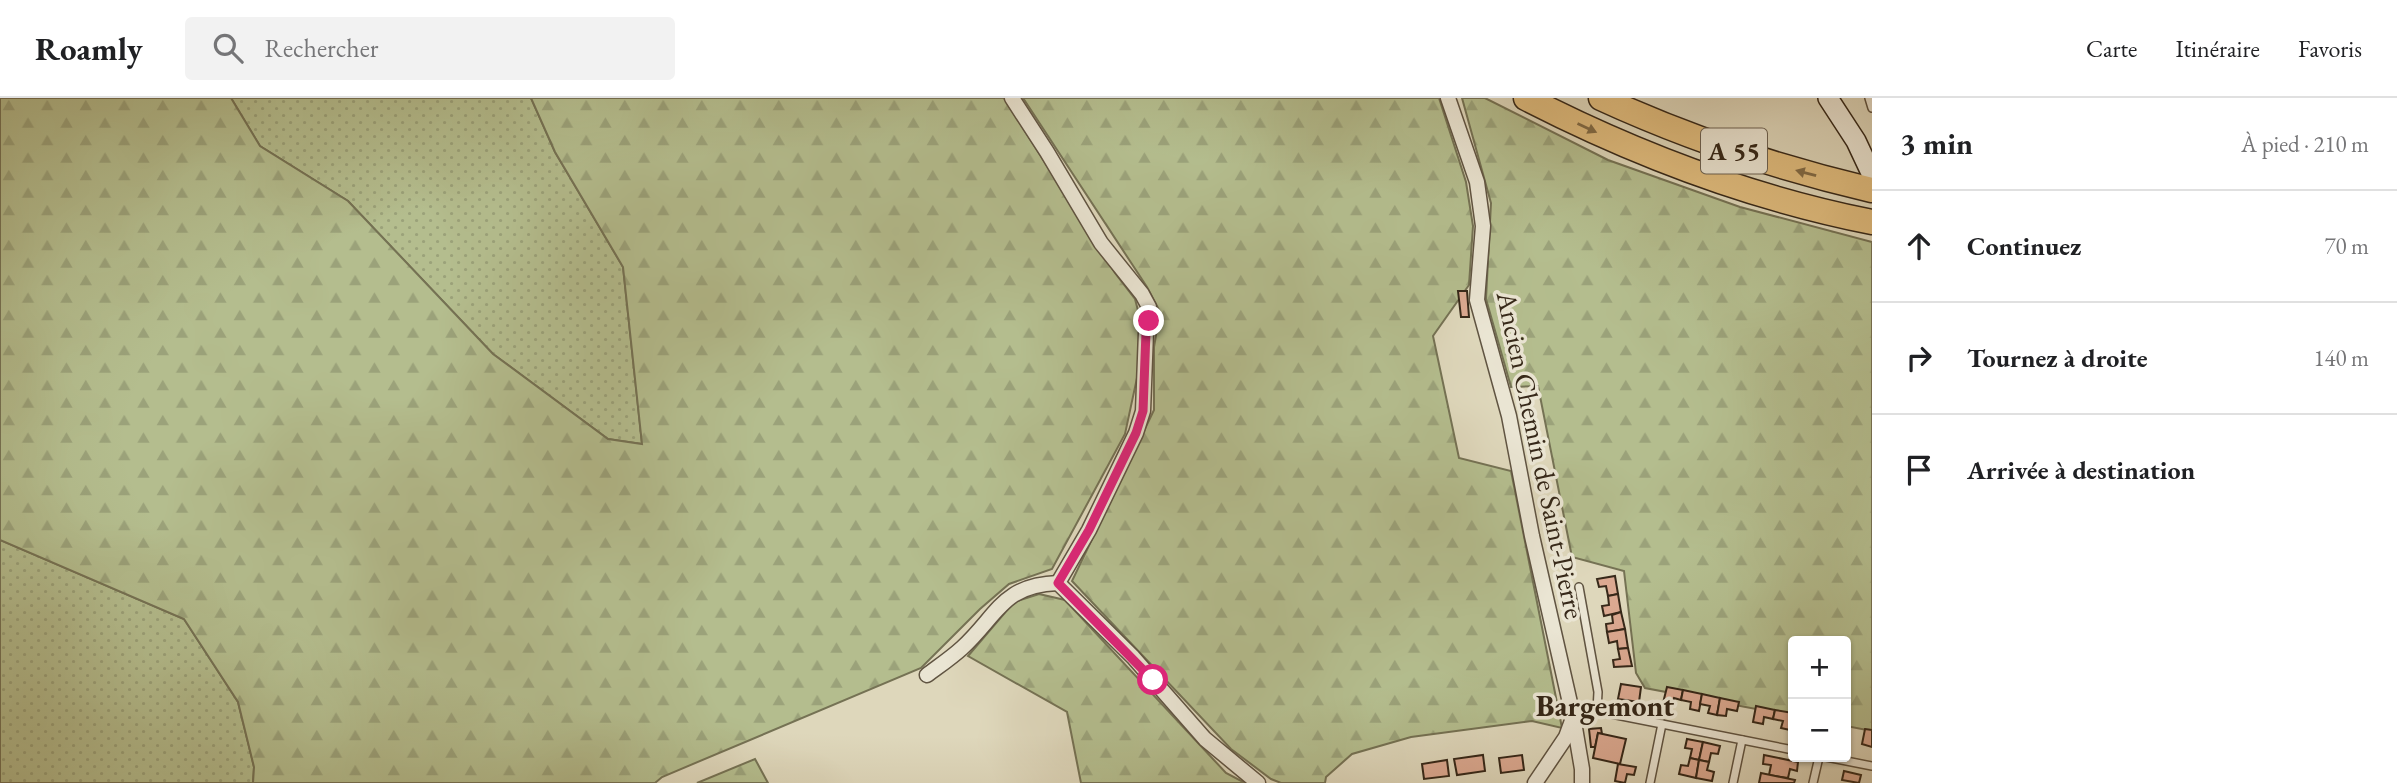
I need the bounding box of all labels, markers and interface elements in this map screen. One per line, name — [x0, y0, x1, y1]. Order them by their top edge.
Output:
search box — [185, 17, 675, 80]
text: Roamly — [35, 27, 143, 70]
icon: search — [209, 29, 247, 67]
text: Rechercher — [265, 31, 379, 65]
text: Carte — [2086, 33, 2137, 64]
text: Itinéraire — [2175, 33, 2260, 64]
text: Favoris — [2298, 33, 2362, 64]
one-way arrow — [1577, 122, 1597, 134]
text: 3 min — [1900, 124, 1973, 163]
road number: A 55 — [1701, 128, 1767, 174]
text: À pied · 210 m — [2241, 129, 2369, 159]
one-way arrow — [1795, 167, 1817, 178]
icon: ahead — [1900, 227, 1938, 265]
text: Continuez — [1967, 229, 2081, 263]
text: 70 m — [2324, 231, 2369, 261]
street label: Ancien Chemin de Saint-Pierre — [1488, 287, 1593, 622]
route end — [1133, 305, 1164, 336]
icon: right — [1900, 339, 1938, 377]
text: Tournez à droite — [1967, 341, 2148, 375]
text: 140 m — [2313, 343, 2369, 373]
icon: arrive — [1900, 451, 1938, 489]
text: Arrivée à destination — [1967, 453, 2195, 487]
map controls — [1788, 636, 1851, 762]
button: + — [1788, 636, 1851, 699]
route start — [1137, 664, 1168, 695]
district label: Bargemont — [1536, 686, 1675, 725]
button: − — [1788, 699, 1851, 762]

